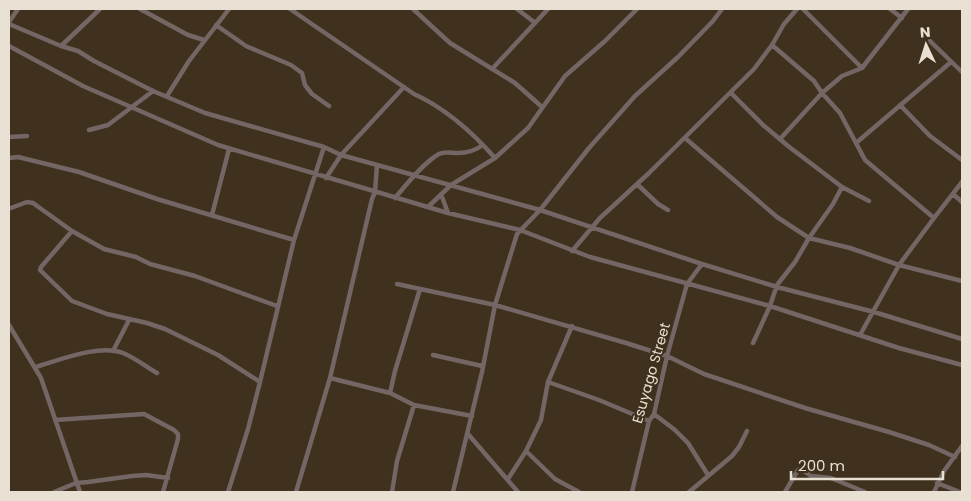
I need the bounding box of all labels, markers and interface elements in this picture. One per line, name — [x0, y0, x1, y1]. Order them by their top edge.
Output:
north arrow — [901, 20, 951, 70]
text: N — [919, 22, 931, 42]
street label: Esuyago Street — [627, 320, 675, 426]
scale bar — [791, 448, 944, 480]
text: 200 m — [798, 455, 845, 476]

